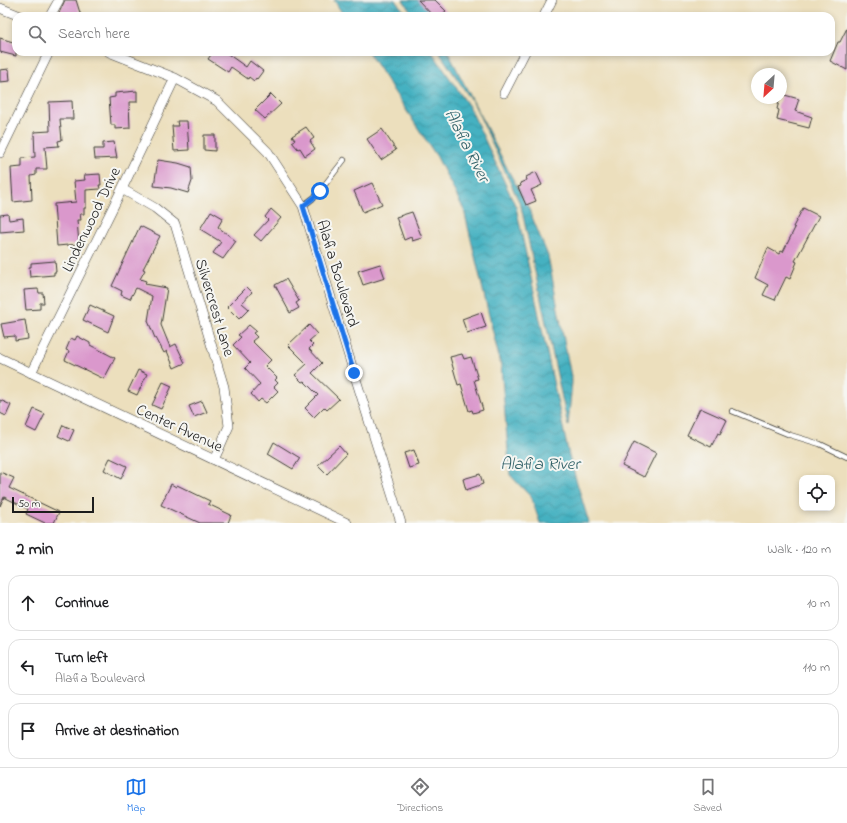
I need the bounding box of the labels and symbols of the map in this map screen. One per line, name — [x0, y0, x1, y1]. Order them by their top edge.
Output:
north arrow — [751, 68, 787, 104]
water label: Alafia River — [438, 105, 497, 189]
street label: Lindenwood Drive — [56, 163, 128, 276]
route start — [311, 182, 329, 200]
street label: Alafia Boulevard — [309, 217, 365, 330]
street label: Silvercrest Lane — [188, 256, 241, 360]
route end — [345, 364, 363, 382]
street label: Center Avenue — [132, 398, 227, 460]
water label: Alafia River — [500, 452, 582, 477]
scale bar — [12, 495, 94, 514]

